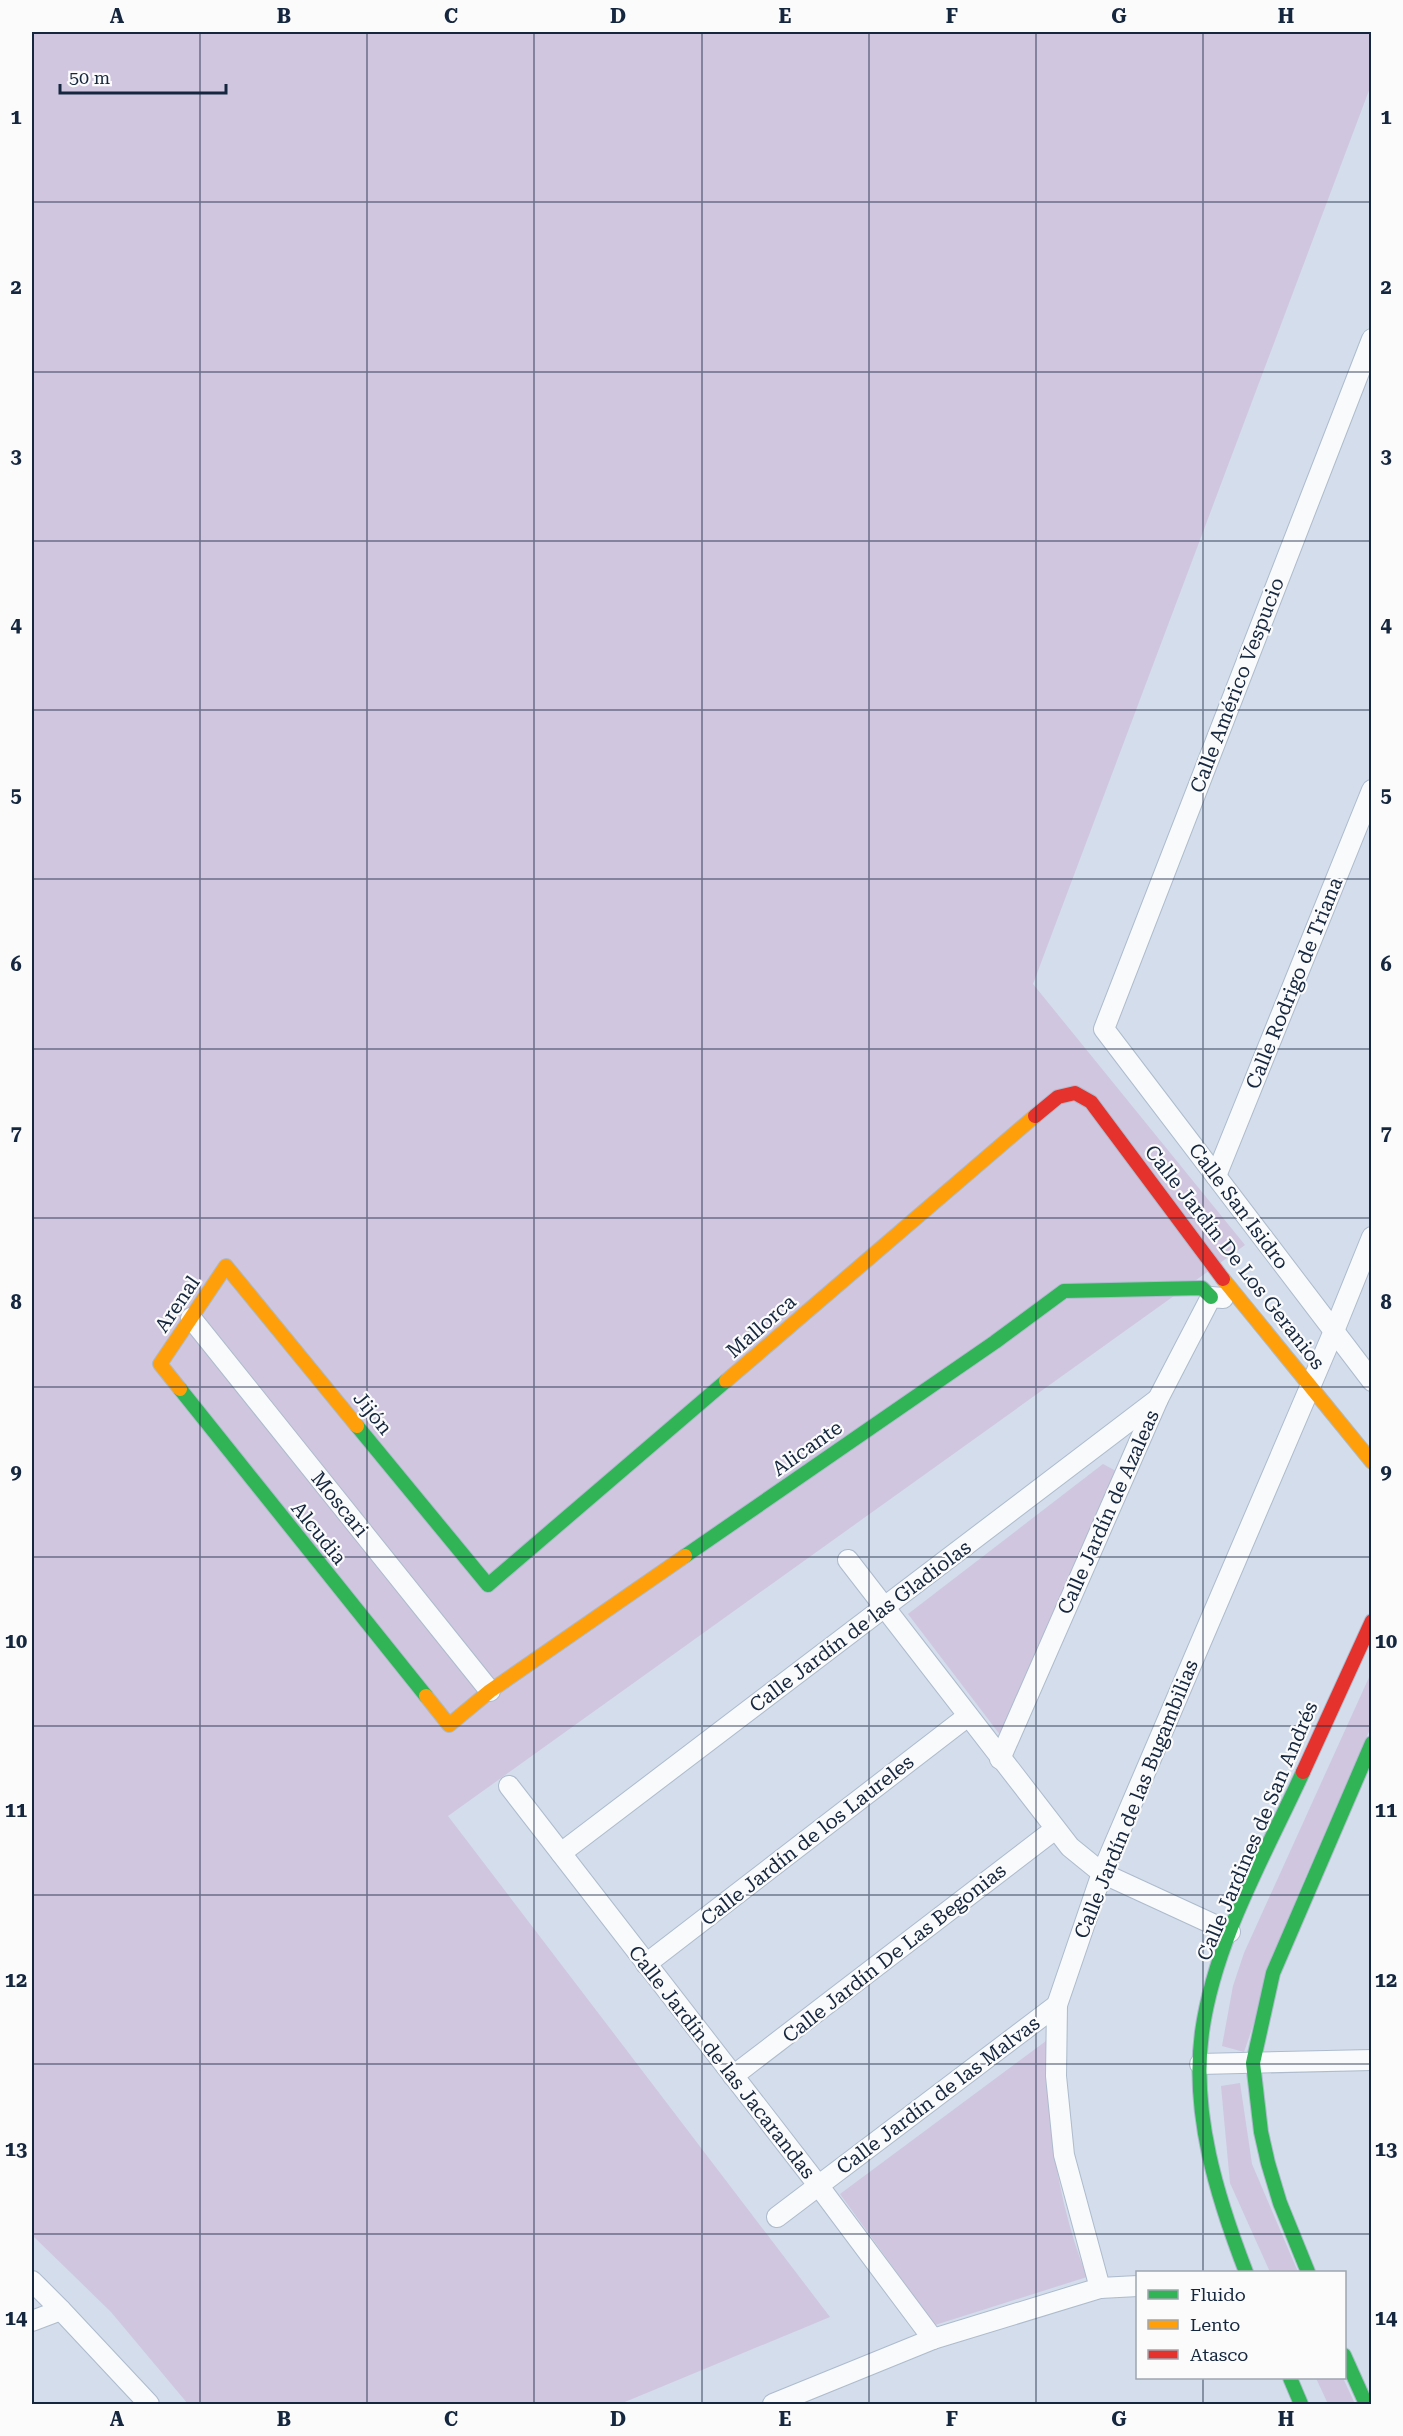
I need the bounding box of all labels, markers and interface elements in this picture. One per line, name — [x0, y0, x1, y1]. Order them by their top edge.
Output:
text: A — [110, 4, 125, 28]
text: B — [277, 4, 291, 28]
text: C — [444, 4, 458, 28]
text: D — [610, 4, 626, 28]
text: E — [779, 4, 792, 28]
text: F — [946, 4, 958, 28]
text: G — [1111, 4, 1127, 28]
text: H — [1278, 4, 1294, 28]
scale bar — [60, 57, 226, 95]
text: 50 m — [69, 67, 110, 88]
text: 1 — [10, 105, 22, 129]
text: 1 — [1380, 105, 1392, 129]
text: 2 — [10, 275, 22, 299]
text: 2 — [1380, 275, 1392, 299]
text: 3 — [10, 444, 22, 468]
text: 3 — [1380, 444, 1392, 468]
street label: Calle Américo Vespucio — [1185, 574, 1289, 796]
text: 4 — [10, 613, 22, 637]
text: 4 — [1380, 613, 1392, 637]
text: 5 — [10, 783, 22, 807]
text: 5 — [1380, 783, 1392, 807]
street label: Calle Rodrigo de Triana — [1240, 873, 1348, 1092]
text: 6 — [10, 952, 22, 976]
text: 6 — [1380, 952, 1392, 976]
text: 7 — [10, 1121, 22, 1145]
text: 7 — [1380, 1121, 1392, 1145]
street label: Calle San Isidro — [1184, 1138, 1294, 1274]
street label: Calle Jardín De Los Geranios — [1140, 1140, 1330, 1374]
street label: Arenal — [149, 1271, 205, 1337]
street label: Mallorca — [721, 1289, 801, 1363]
text: 8 — [10, 1290, 22, 1314]
text: 8 — [1380, 1290, 1392, 1314]
street label: Jijón — [348, 1386, 398, 1440]
street label: Calle Jardín de Azaleas — [1052, 1406, 1164, 1618]
street label: Alicante — [767, 1415, 847, 1481]
text: 9 — [10, 1460, 22, 1484]
text: 9 — [1380, 1460, 1392, 1484]
street label: Moscari — [306, 1466, 374, 1542]
street label: Alcudia — [286, 1497, 352, 1569]
street label: Calle Jardín de las Gladiolas — [745, 1535, 975, 1717]
text: 10 — [5, 1629, 27, 1653]
text: 10 — [1375, 1629, 1397, 1653]
street label: Calle Jardín de las Bugambilias — [1069, 1656, 1203, 1942]
street label: Calle Jardines de San Andrés — [1191, 1698, 1323, 1964]
street label: Calle Jardín de los Laureles — [696, 1749, 918, 1931]
text: 11 — [5, 1798, 27, 1822]
text: 11 — [1375, 1798, 1397, 1822]
street label: Calle Jardín De Las Begonias — [777, 1858, 1011, 2048]
street label: Calle Jardín de las Jacarandas — [624, 1941, 820, 2183]
text: 12 — [5, 1968, 27, 1992]
text: 12 — [1375, 1968, 1397, 1992]
street label: Calle Jardín de las Malvas — [832, 2011, 1044, 2179]
text: 13 — [5, 2137, 27, 2161]
text: 13 — [1375, 2137, 1397, 2161]
legend — [1136, 2271, 1346, 2379]
text: Fluido — [1190, 2284, 1246, 2305]
text: 14 — [5, 2306, 28, 2330]
text: 14 — [1375, 2306, 1398, 2330]
text: Lento — [1190, 2314, 1240, 2335]
text: Atasco — [1190, 2344, 1248, 2365]
text: A — [110, 2407, 125, 2431]
text: B — [277, 2407, 291, 2431]
text: C — [444, 2407, 458, 2431]
text: D — [610, 2407, 626, 2431]
text: E — [779, 2407, 792, 2431]
text: F — [946, 2407, 958, 2431]
text: G — [1111, 2407, 1127, 2431]
text: H — [1278, 2407, 1294, 2431]

